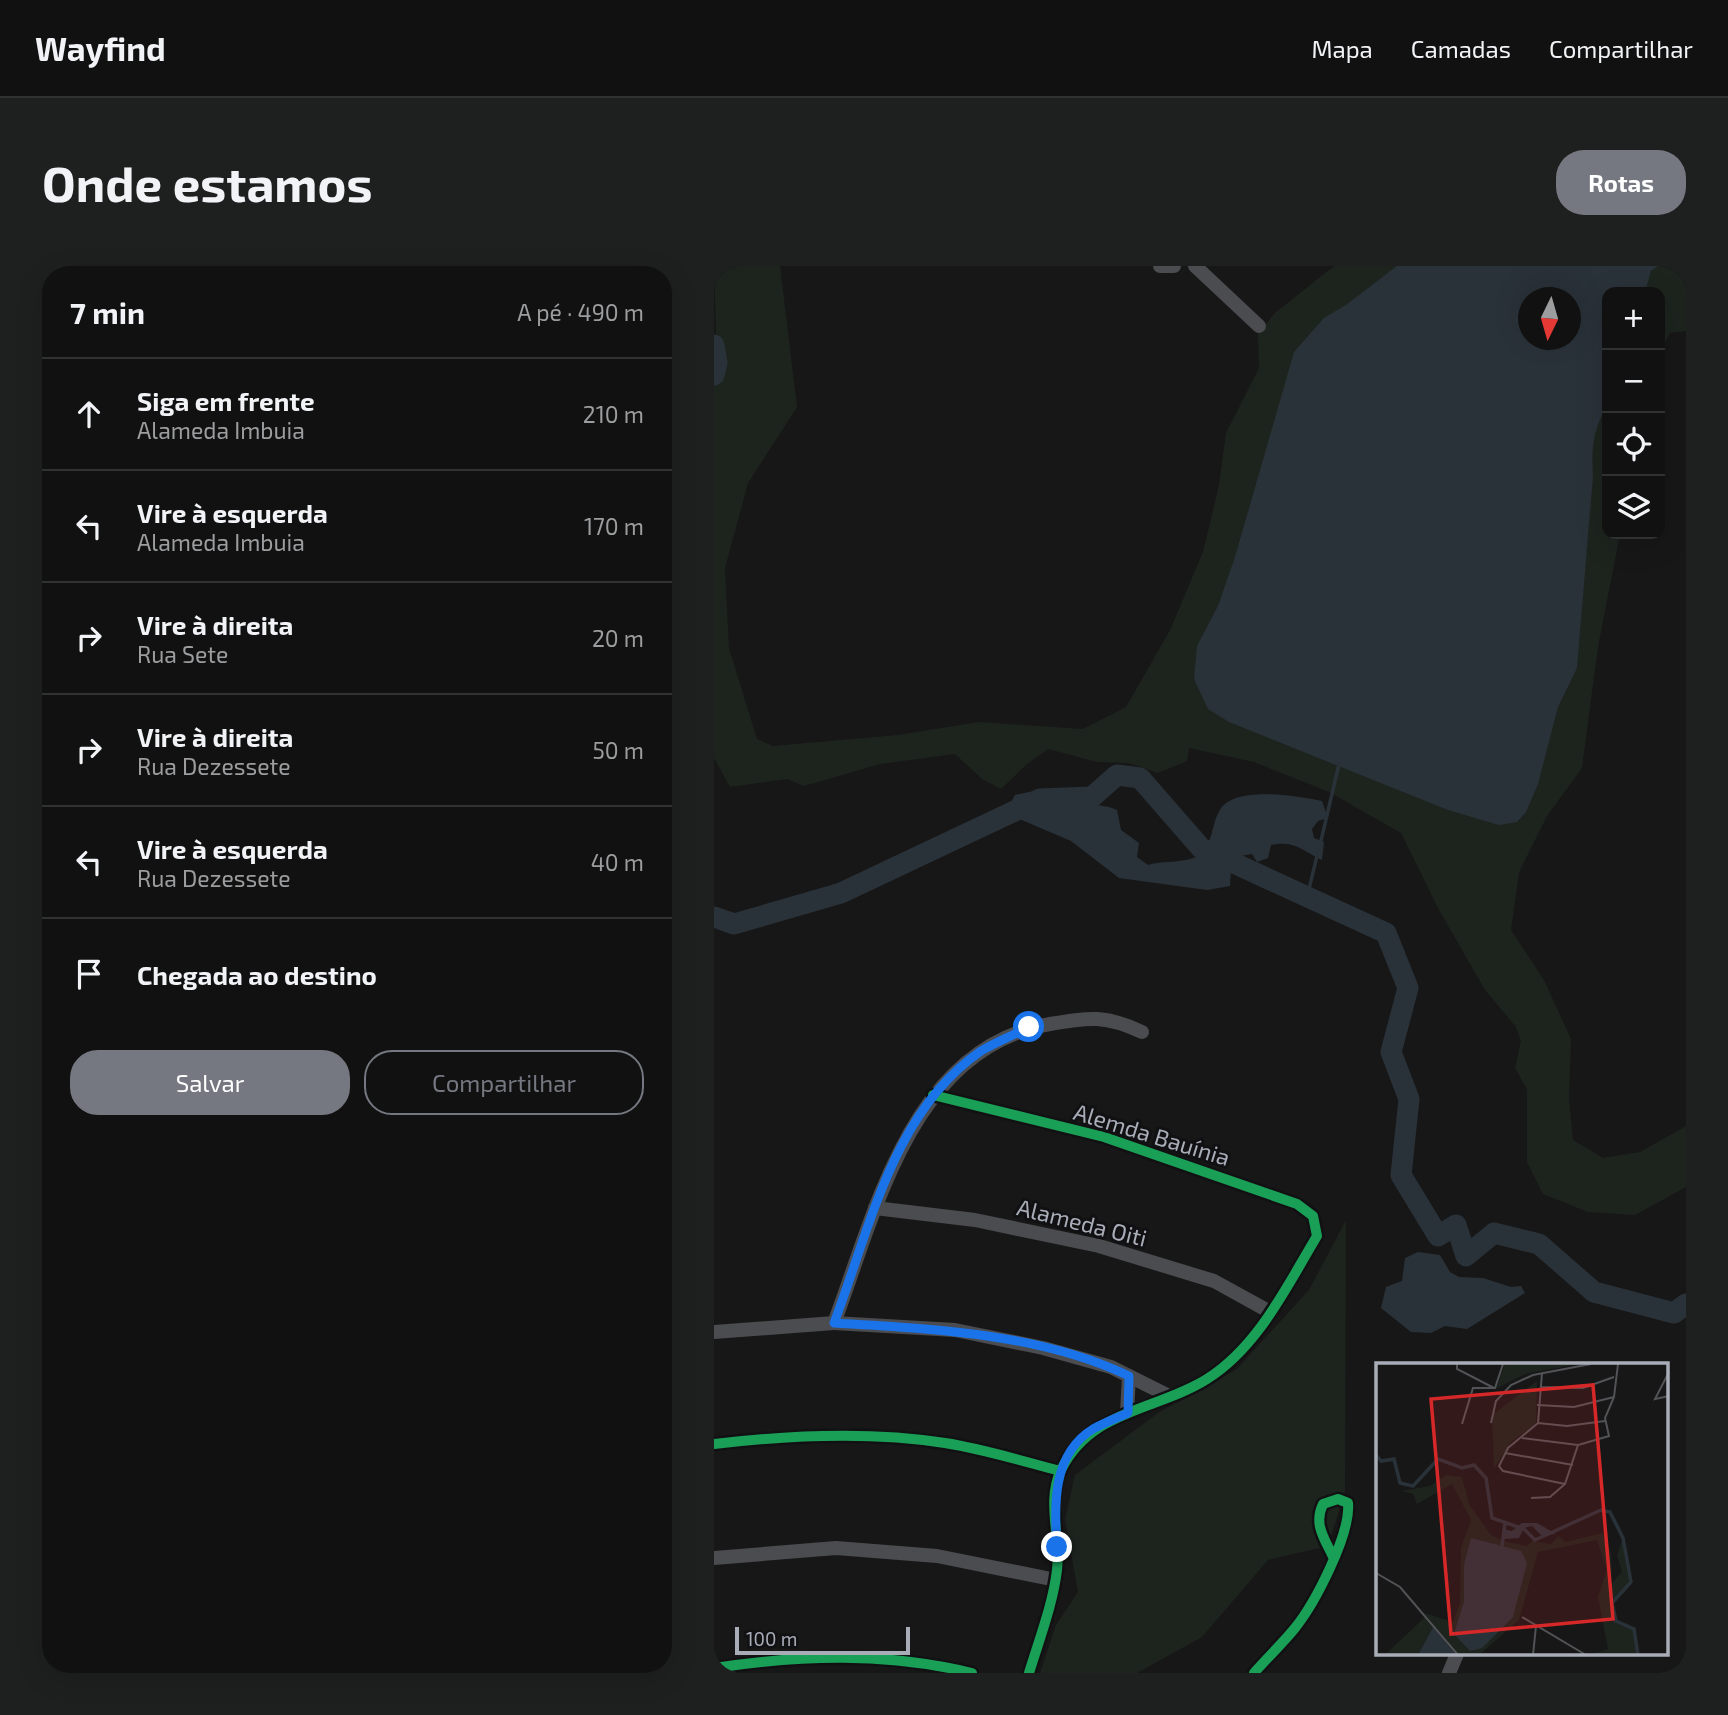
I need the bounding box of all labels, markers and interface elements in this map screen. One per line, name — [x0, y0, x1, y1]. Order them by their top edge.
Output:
text: Wayfind — [35, 28, 166, 68]
text: Mapa — [1311, 34, 1373, 63]
text: Camadas — [1411, 34, 1511, 63]
text: Compartilhar — [1549, 34, 1693, 63]
button: Rotas — [1556, 150, 1686, 215]
text: Onde estamos — [42, 153, 372, 212]
north arrow — [1518, 287, 1581, 350]
map controls — [1602, 287, 1665, 539]
button: + — [1602, 287, 1665, 350]
text: 7 min — [70, 294, 145, 330]
text: A pé · 490 m — [517, 298, 644, 326]
button: − — [1602, 350, 1665, 413]
text: Siga em frente — [137, 385, 315, 416]
icon: ahead — [70, 395, 108, 433]
text: 210 m — [583, 400, 644, 428]
button: locate — [1602, 413, 1665, 476]
text: Alameda Imbuia — [137, 416, 305, 444]
button: layers — [1602, 476, 1665, 539]
text: Vire à esquerda — [137, 497, 328, 528]
icon: left — [70, 507, 108, 545]
text: 170 m — [584, 512, 644, 540]
text: Alameda Imbuia — [137, 528, 305, 556]
text: Vire à direita — [137, 609, 293, 640]
icon: right — [70, 619, 108, 657]
text: 20 m — [592, 624, 644, 652]
text: Rua Sete — [137, 640, 228, 668]
text: Vire à direita — [137, 721, 293, 752]
icon: right — [70, 731, 108, 769]
text: 50 m — [593, 736, 644, 764]
text: Rua Dezessete — [137, 752, 291, 780]
text: Vire à esquerda — [137, 833, 328, 864]
icon: left — [70, 843, 108, 881]
text: 40 m — [591, 848, 644, 876]
text: Rua Dezessete — [137, 864, 291, 892]
icon: arrive — [70, 955, 108, 993]
text: Chegada ao destino — [137, 959, 377, 990]
route start — [1013, 1011, 1044, 1042]
button: Salvar — [70, 1050, 350, 1115]
button: Compartilhar — [364, 1050, 644, 1115]
street label: Alemda Bauínia — [1070, 1097, 1234, 1171]
street label: Alameda Oiti — [1014, 1192, 1150, 1252]
inset map — [1376, 1363, 1668, 1656]
route end — [1041, 1531, 1072, 1562]
scale bar — [735, 1624, 910, 1656]
text: 100 m — [746, 1627, 797, 1650]

